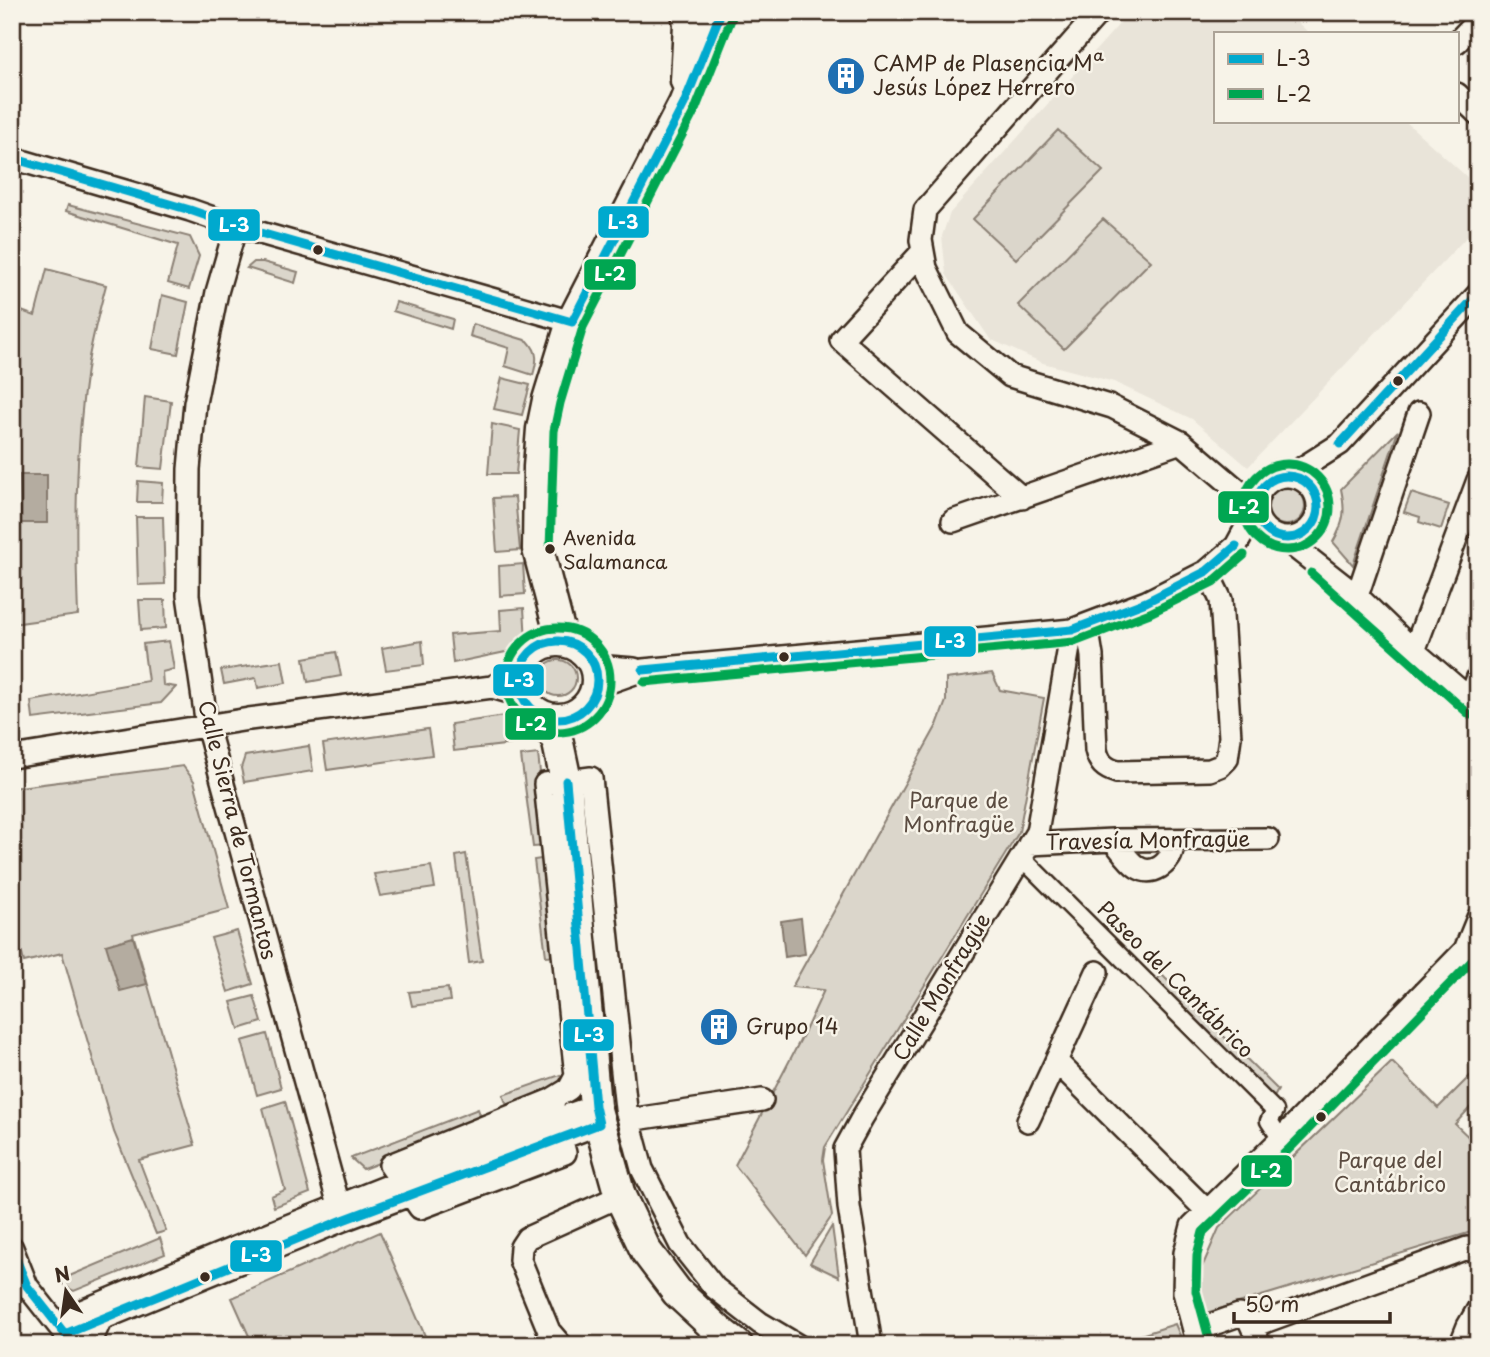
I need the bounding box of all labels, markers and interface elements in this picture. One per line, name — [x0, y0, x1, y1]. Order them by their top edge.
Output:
legend — [1214, 32, 1458, 122]
text: L-3 — [1276, 41, 1311, 73]
place label: CAMP de Plasencia Mª Jesús López Herrero — [873, 46, 1105, 102]
building icon: CAMP de Plasencia Mª Jesús López Herrero — [825, 55, 867, 97]
text: L-2 — [1276, 77, 1312, 109]
line badge: L-3 — [597, 205, 650, 239]
text: L-3 — [607, 207, 639, 235]
line badge: L-3 — [207, 208, 261, 242]
text: L-3 — [218, 210, 250, 238]
unlabelled marker — [311, 243, 325, 257]
line badge: L-2 — [583, 258, 637, 291]
text: L-2 — [594, 259, 626, 287]
unlabelled marker — [1391, 374, 1405, 388]
line badge: L-2 — [1217, 490, 1270, 524]
text: L-2 — [1228, 492, 1260, 520]
place label: Avenida Salamanca — [563, 523, 668, 575]
marker: Avenida Salamanca — [543, 542, 557, 556]
line badge: L-3 — [923, 625, 977, 658]
text: L-3 — [934, 626, 966, 654]
unlabelled marker — [777, 650, 791, 664]
line badge: L-3 — [492, 663, 545, 697]
text: L-3 — [503, 665, 535, 693]
street label: Calle Sierra de Tormantos — [191, 697, 287, 962]
line badge: L-2 — [504, 707, 557, 741]
text: L-2 — [515, 709, 547, 737]
park label: Parque de Monfragüe — [903, 783, 1015, 839]
street label: Travesía Monfragüe — [1045, 821, 1251, 857]
street label: Paseo del Cantábrico — [1090, 893, 1262, 1065]
street label: Calle Monfragüe — [883, 906, 997, 1066]
building icon: Grupo 14 — [698, 1006, 740, 1048]
place label: Grupo 14 — [746, 1009, 839, 1041]
line badge: L-3 — [562, 1018, 615, 1052]
text: L-3 — [573, 1020, 605, 1048]
unlabelled marker — [1314, 1110, 1328, 1124]
park label: Parque del Cantábrico — [1334, 1143, 1446, 1199]
line badge: L-2 — [1240, 1154, 1293, 1188]
text: L-2 — [1250, 1156, 1282, 1184]
line badge: L-3 — [229, 1239, 283, 1273]
text: L-3 — [240, 1240, 272, 1268]
north arrow — [32, 1256, 102, 1326]
text: N — [51, 1258, 72, 1289]
unlabelled marker — [198, 1270, 212, 1284]
scale bar — [1234, 1280, 1390, 1324]
text: 50 m — [1245, 1287, 1299, 1319]

